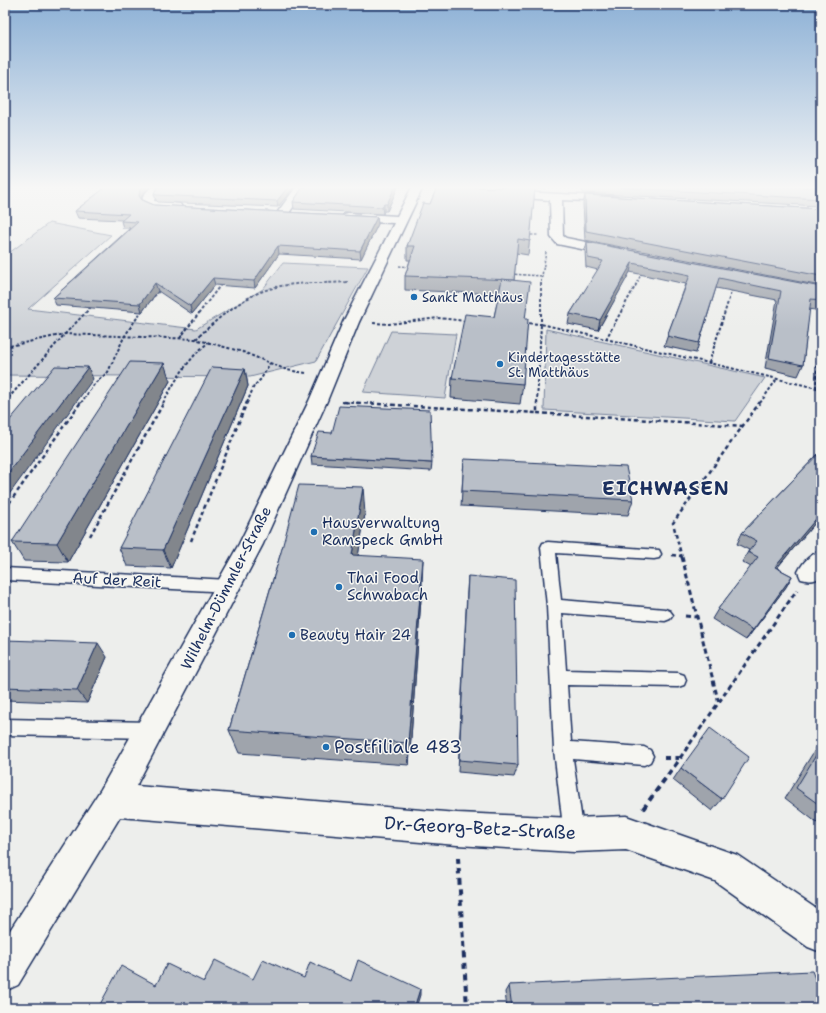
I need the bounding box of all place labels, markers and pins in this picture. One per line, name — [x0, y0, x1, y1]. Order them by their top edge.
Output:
place label: Sankt Matthäus — [422, 289, 523, 306]
marker: Sankt Matthäus — [409, 292, 419, 302]
place label: Kindertagesstätte St. Matthäus — [508, 349, 621, 381]
marker: Kindertagesstätte St. Matthäus — [495, 359, 505, 369]
place label: Hausverwaltung Ramspeck GmbH — [322, 513, 443, 550]
marker: Hausverwaltung Ramspeck GmbH — [309, 527, 319, 537]
place label: Thai Food Schwabach — [347, 568, 428, 605]
marker: Thai Food Schwabach — [334, 582, 344, 592]
place label: Beauty Hair 24 — [300, 625, 411, 645]
marker: Beauty Hair 24 — [287, 630, 297, 640]
place label: Postfiliale 483 — [334, 735, 462, 759]
marker: Postfiliale 483 — [321, 742, 331, 752]

